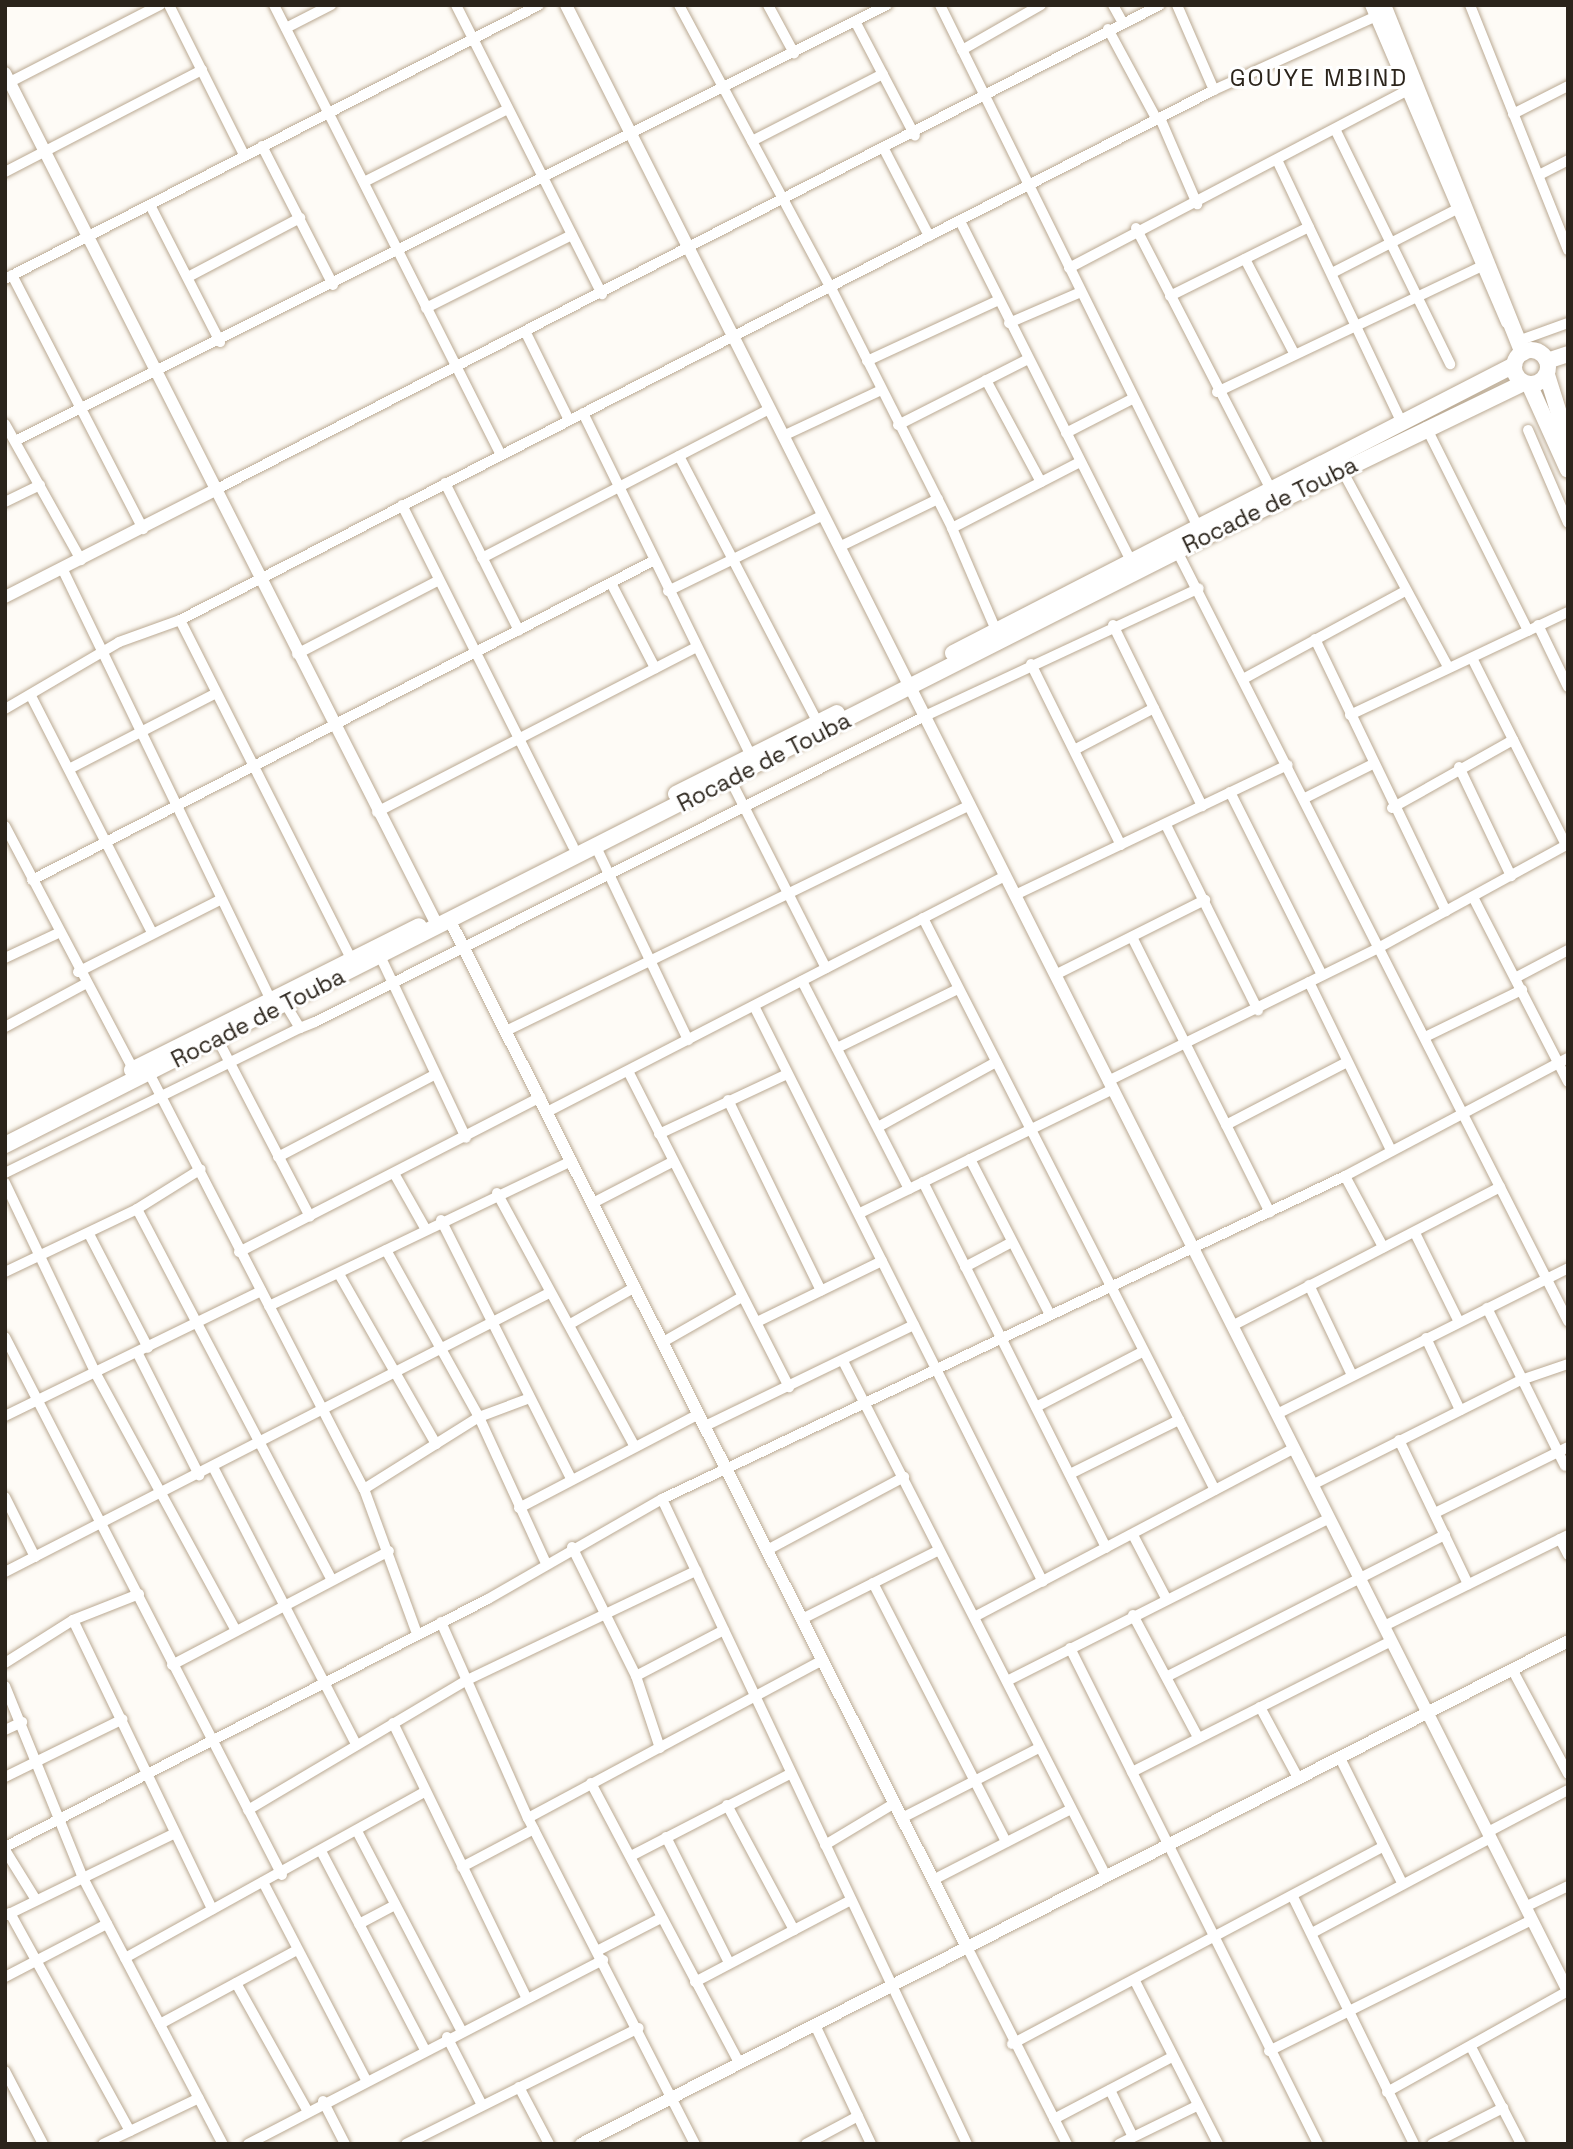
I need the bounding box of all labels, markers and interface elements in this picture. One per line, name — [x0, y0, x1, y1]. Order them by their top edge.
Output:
district label: GOUYE MBIND — [1231, 64, 1407, 92]
street label: Rocade de Touba — [1178, 451, 1362, 559]
street label: Rocade de Touba — [672, 706, 856, 818]
street label: Rocade de Touba — [166, 962, 350, 1074]

